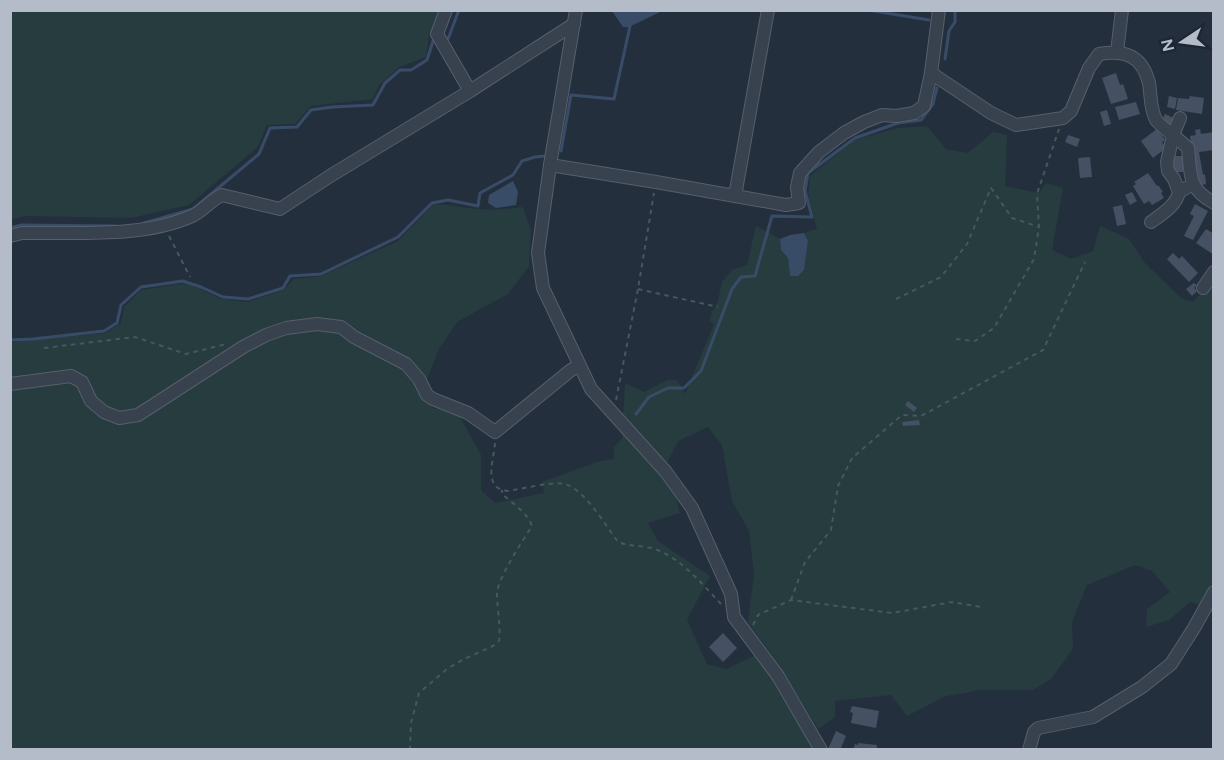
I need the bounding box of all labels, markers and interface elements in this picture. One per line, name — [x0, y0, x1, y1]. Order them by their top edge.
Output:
north arrow — [1152, 12, 1212, 72]
text: N — [1157, 37, 1179, 53]

